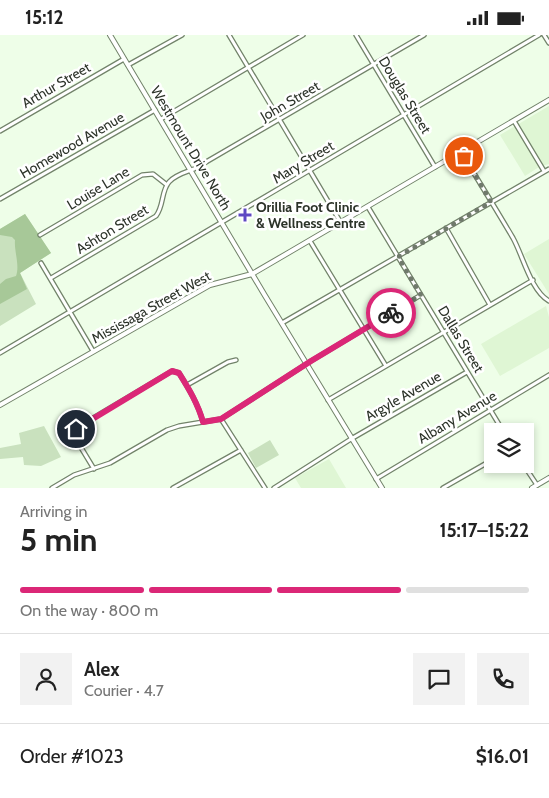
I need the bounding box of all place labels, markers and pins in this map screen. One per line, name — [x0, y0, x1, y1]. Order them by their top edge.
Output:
pin — [443, 135, 485, 177]
place label: Orillia Foot Clinic & Wellness Centre — [256, 198, 365, 232]
marker: Orillia Foot Clinic & Wellness Centre — [238, 208, 252, 222]
pin — [55, 408, 97, 450]

